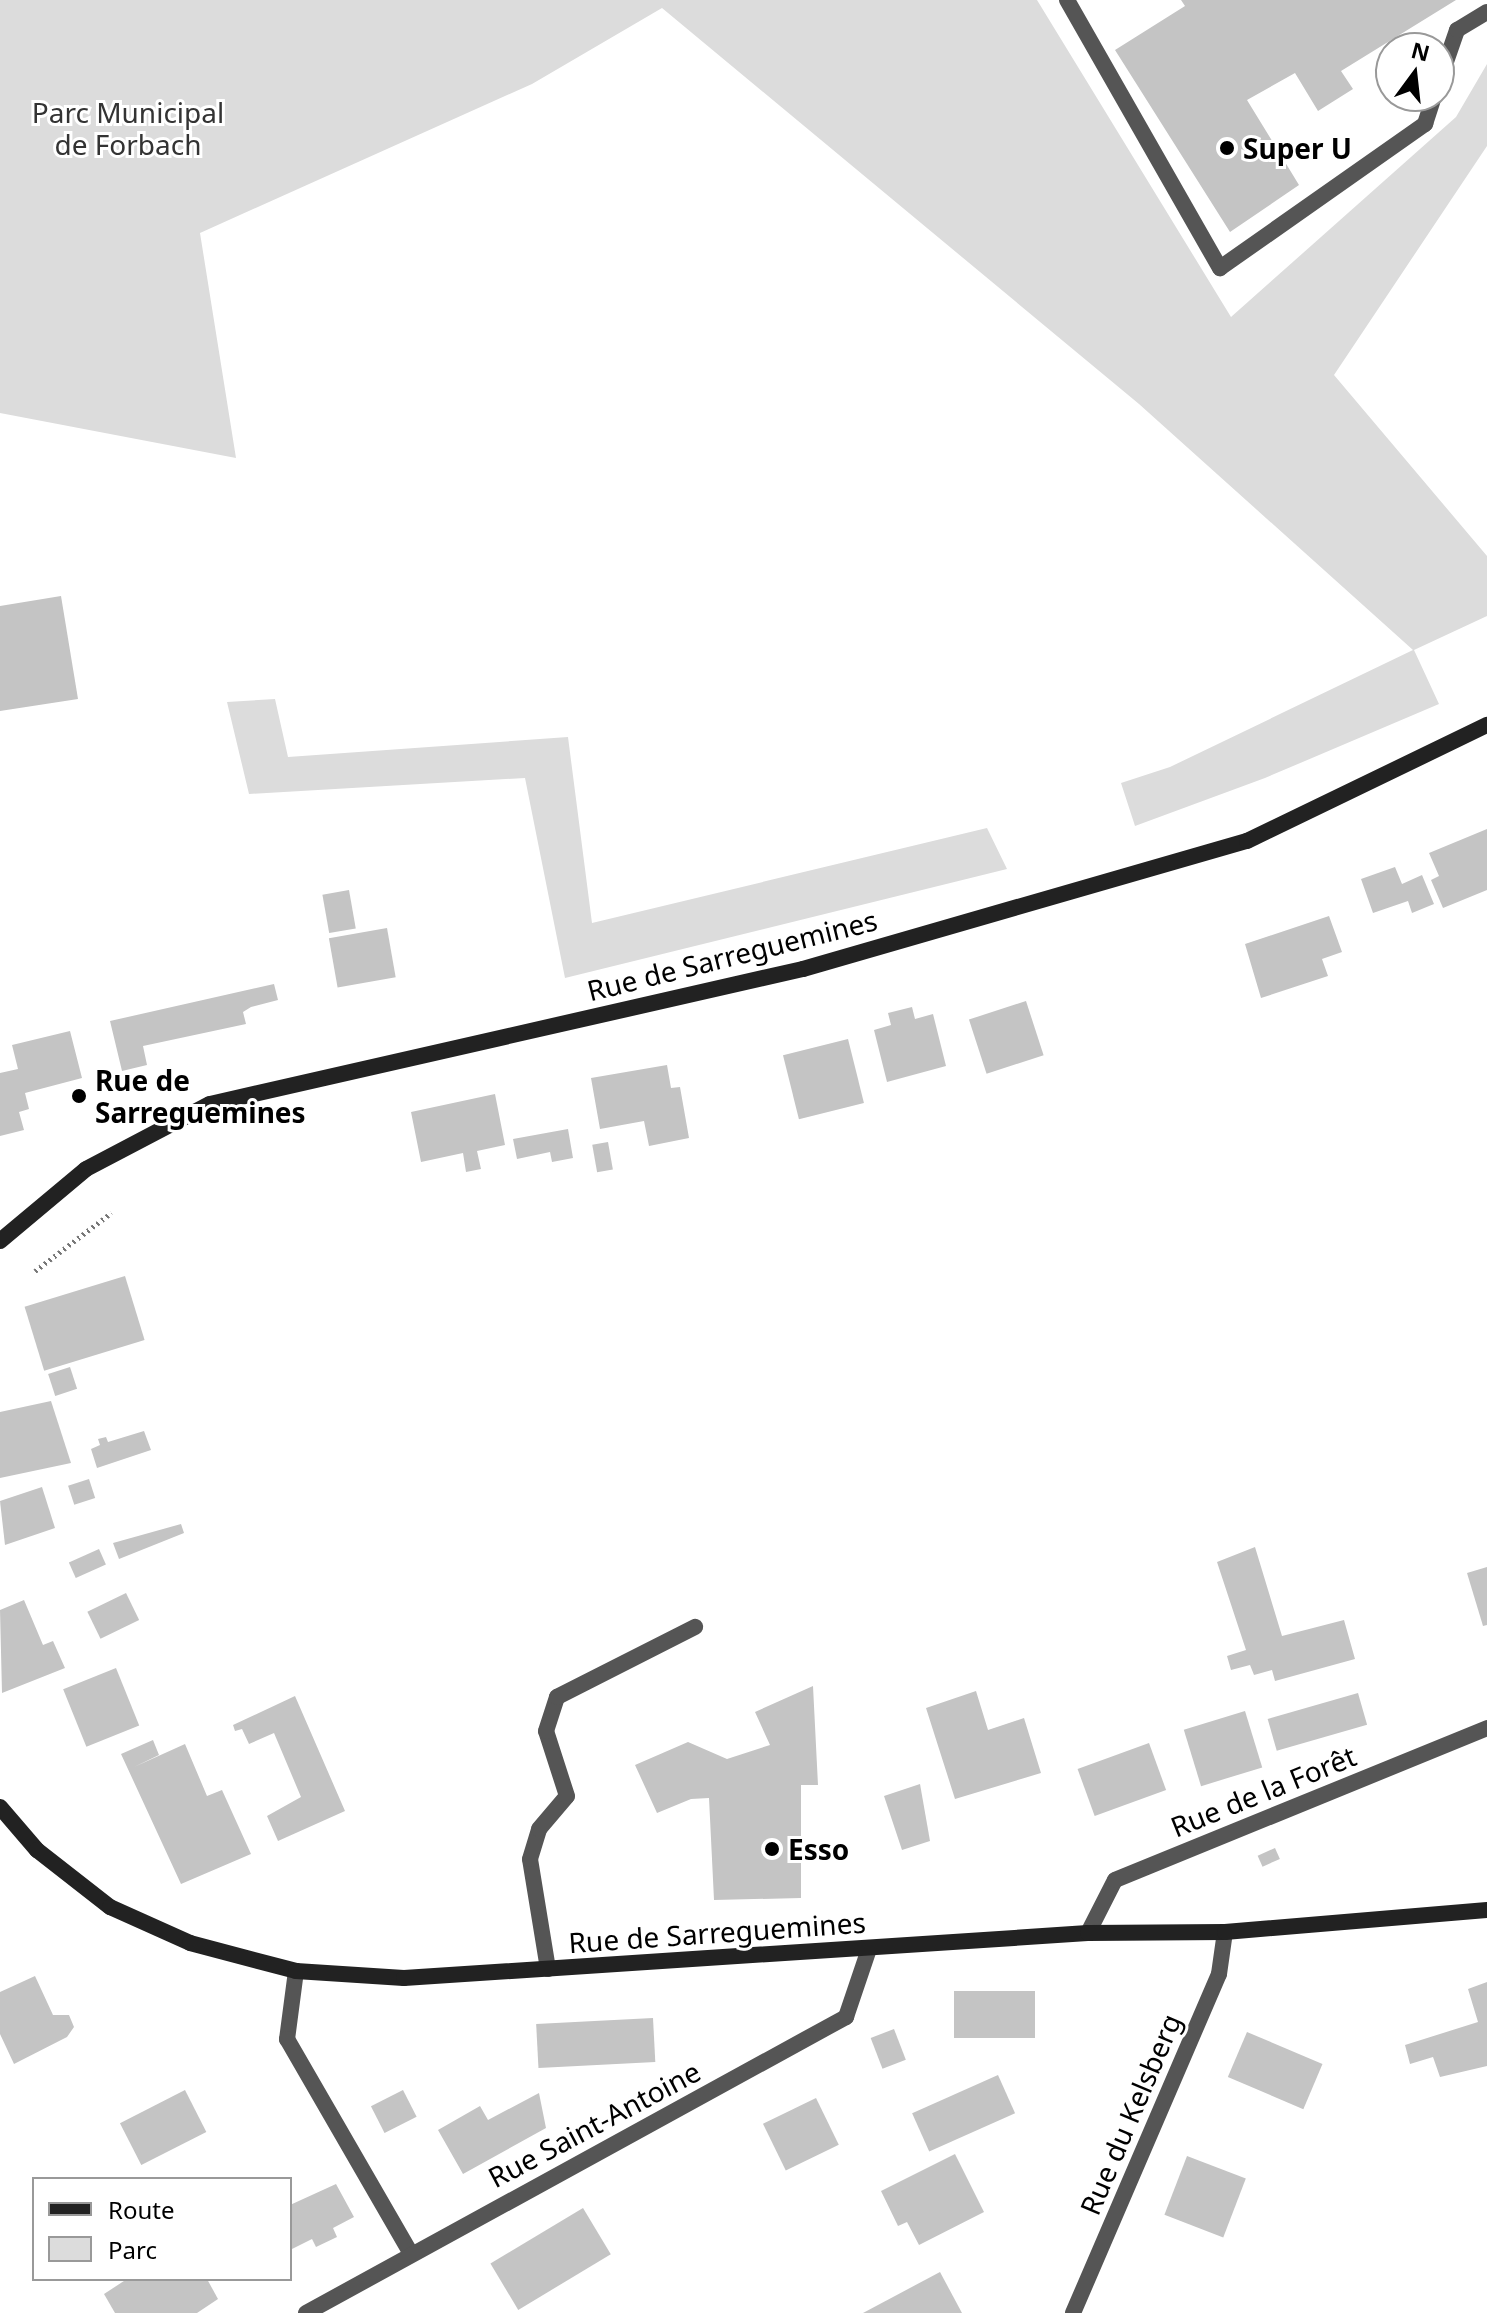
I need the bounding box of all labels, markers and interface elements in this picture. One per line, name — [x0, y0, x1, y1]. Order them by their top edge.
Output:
north arrow — [1375, 32, 1455, 112]
text: N — [1408, 34, 1433, 68]
park label: Parc Municipal de Forbach — [32, 95, 224, 161]
place label: Super U — [1243, 131, 1352, 165]
marker: Super U — [1218, 139, 1236, 157]
street label: Rue de Sarreguemines — [583, 903, 881, 1007]
place label: Rue de Sarreguemines — [95, 1063, 306, 1129]
marker: Rue de Sarreguemines — [70, 1087, 88, 1105]
street label: Rue de la Forêt — [1166, 1739, 1360, 1843]
place label: Esso — [788, 1832, 849, 1866]
marker: Esso — [763, 1840, 781, 1858]
street label: Rue de Sarreguemines — [567, 1905, 867, 1959]
street label: Rue du Kelsberg — [1073, 2009, 1187, 2219]
street label: Rue Saint-Antoine — [482, 2054, 706, 2194]
legend — [32, 2177, 292, 2281]
text: Route — [108, 2193, 174, 2226]
text: Parc — [108, 2233, 157, 2266]

